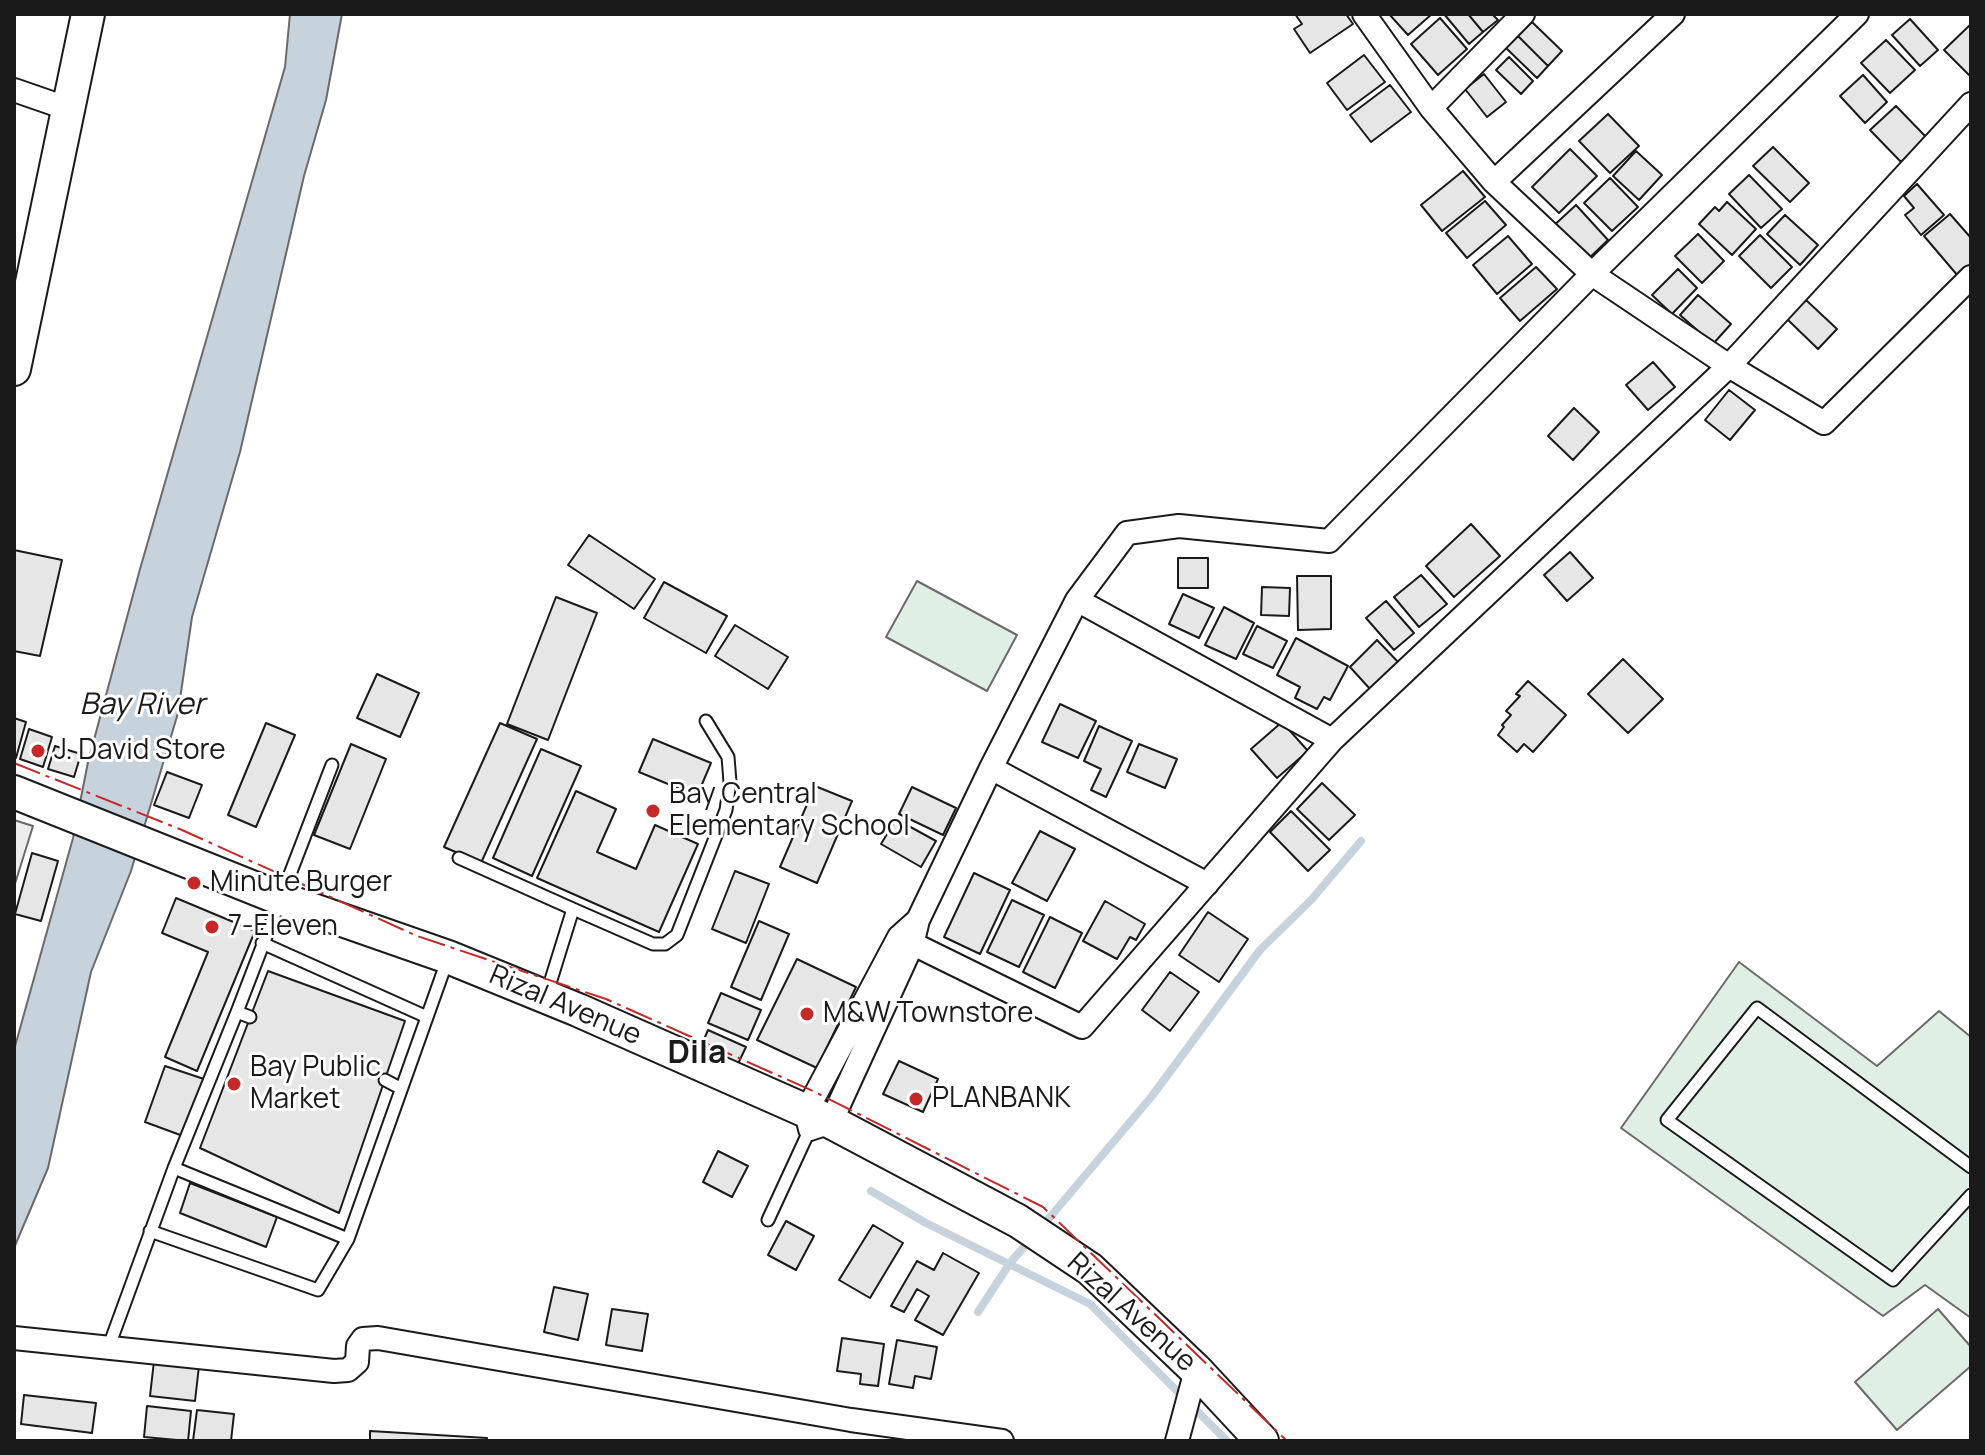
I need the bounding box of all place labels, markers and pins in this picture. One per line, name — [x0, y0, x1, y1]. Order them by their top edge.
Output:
place label: J. David Store — [54, 734, 226, 768]
marker: J. David Store — [29, 742, 47, 760]
place label: Bay Central Elementary School — [669, 778, 910, 844]
marker: Bay Central Elementary School — [644, 802, 662, 820]
place label: Minute Burger — [210, 866, 392, 900]
marker: Minute Burger — [185, 874, 203, 892]
place label: 7-Eleven — [228, 910, 338, 944]
marker: 7-Eleven — [203, 918, 221, 936]
place label: M&W Townstore — [823, 997, 1033, 1031]
marker: M&W Townstore — [798, 1005, 816, 1023]
place label: Bay Public Market — [250, 1051, 381, 1117]
marker: Bay Public Market — [225, 1075, 243, 1093]
place label: PLANBANK — [932, 1082, 1071, 1116]
marker: PLANBANK — [907, 1090, 925, 1108]

